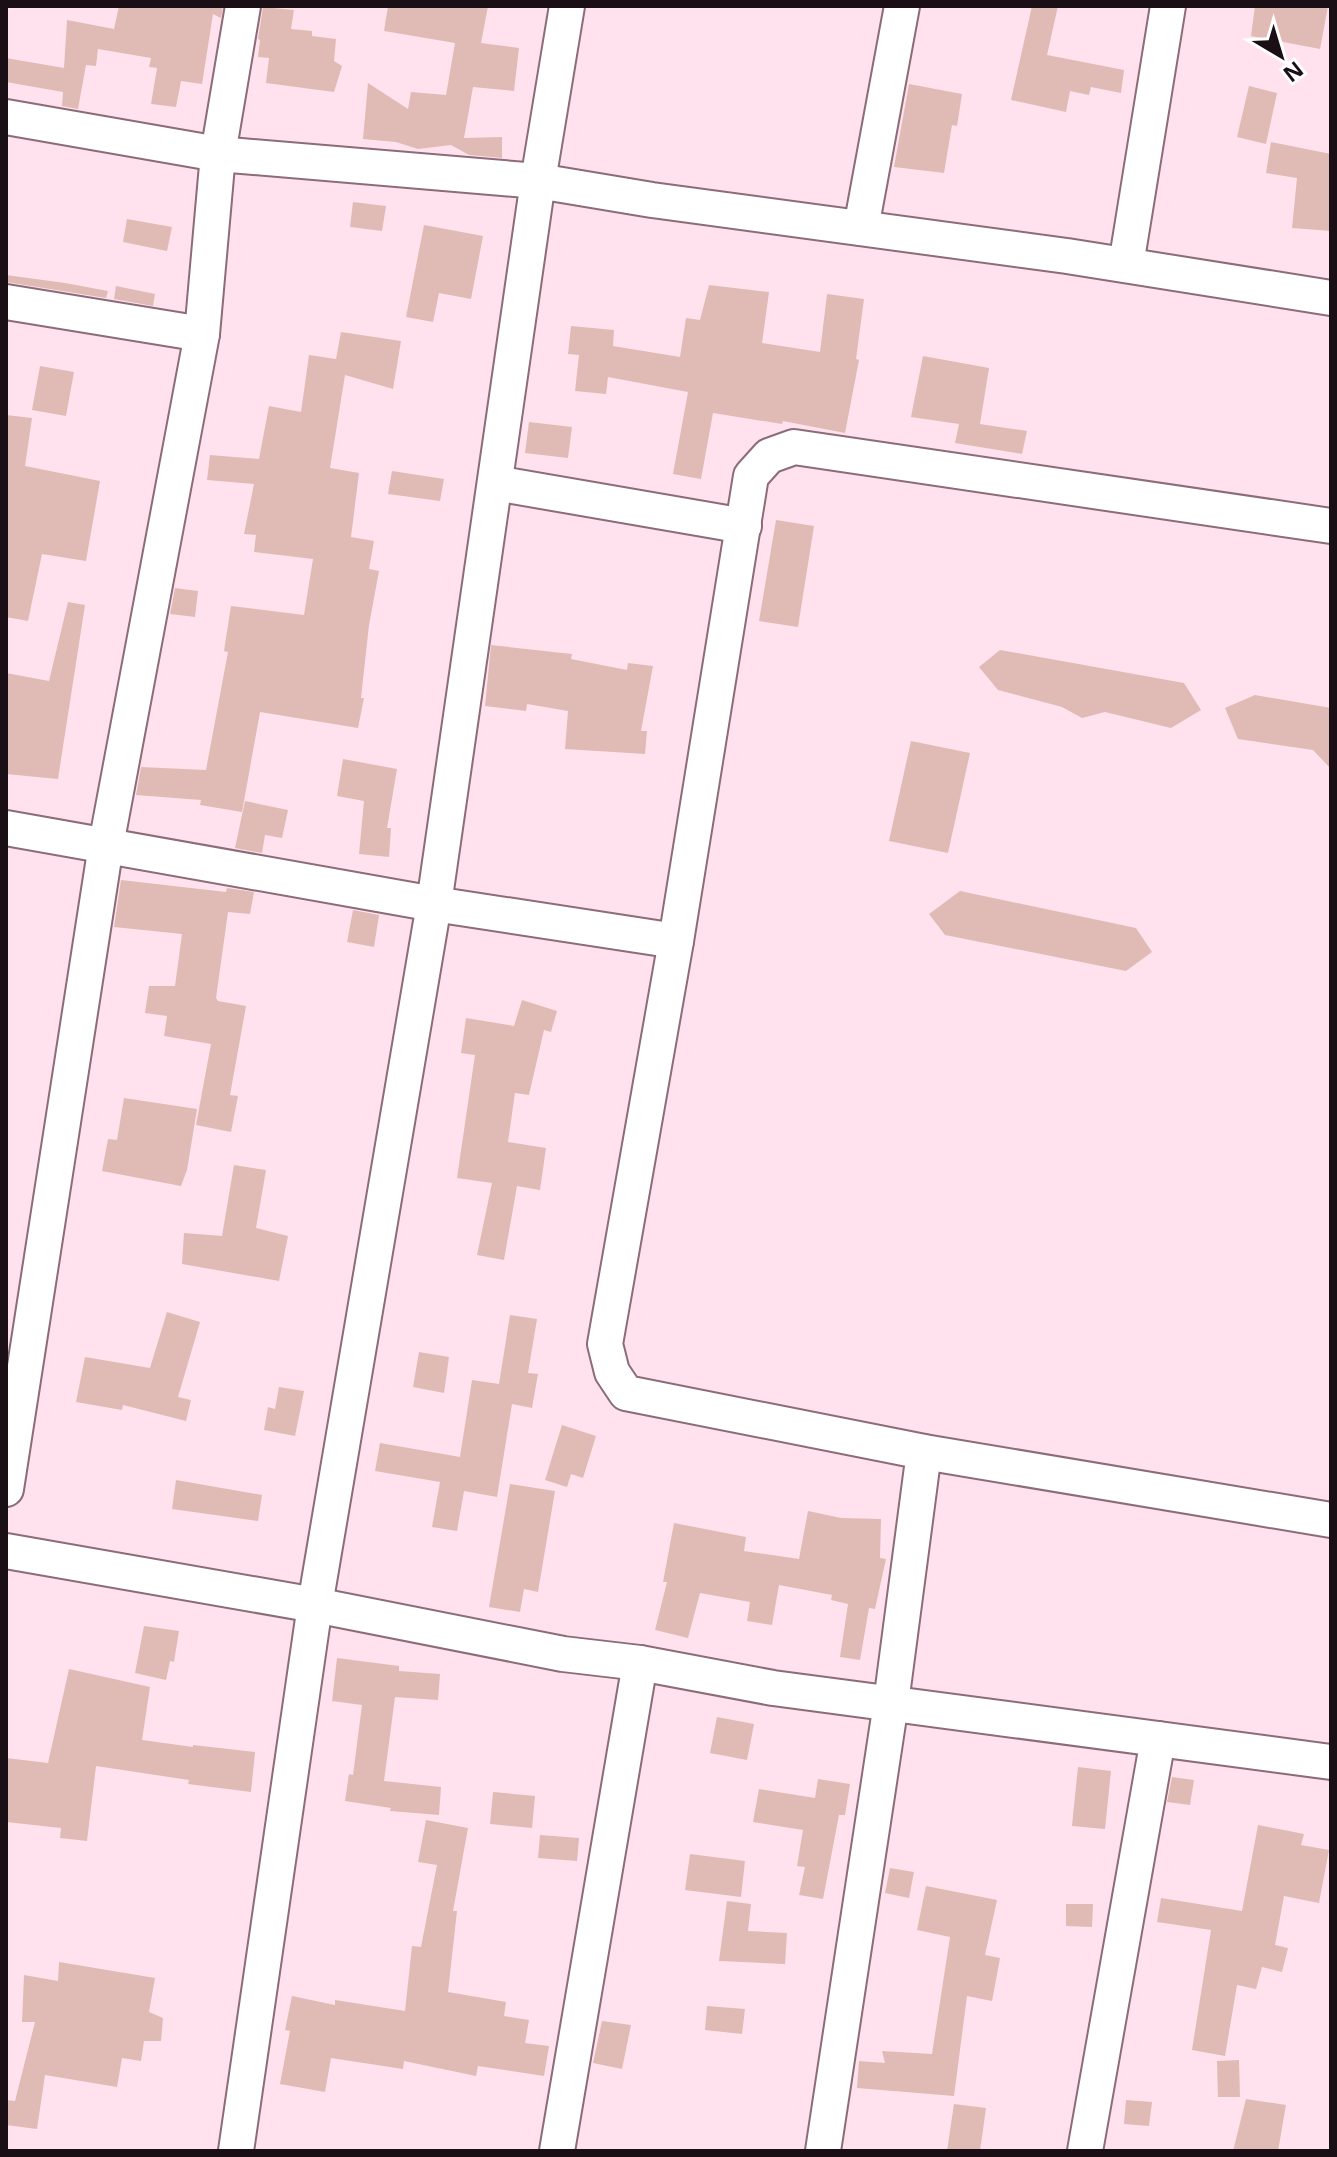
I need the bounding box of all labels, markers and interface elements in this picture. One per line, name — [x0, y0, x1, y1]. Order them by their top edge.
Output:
north arrow — [1241, 16, 1321, 96]
text: N — [1278, 55, 1310, 90]

